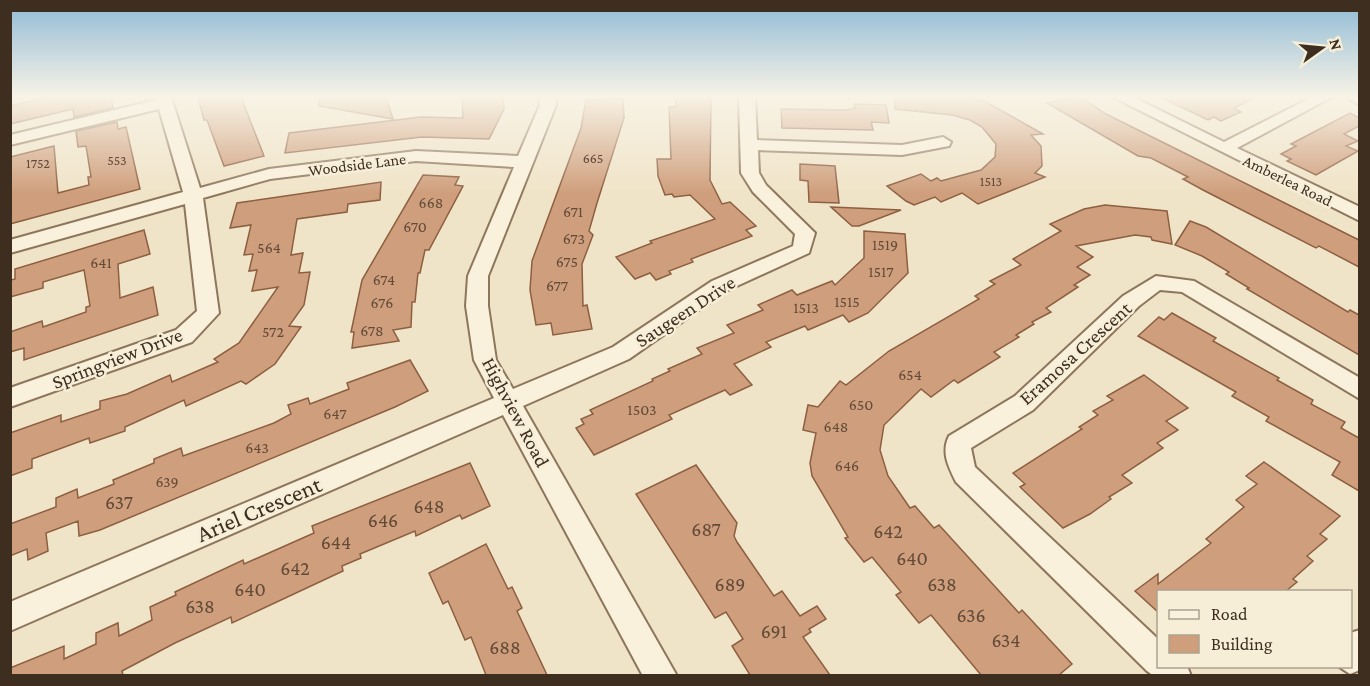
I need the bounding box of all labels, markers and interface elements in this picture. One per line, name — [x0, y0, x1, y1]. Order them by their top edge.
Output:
north arrow — [1292, 18, 1352, 78]
text: N — [1326, 37, 1346, 52]
street label: Woodside Lane — [307, 150, 407, 179]
house number: 665 — [583, 150, 603, 166]
house number: 553 — [107, 152, 127, 168]
street label: Amberlea Road — [1241, 152, 1336, 210]
house number: 1752 — [26, 155, 50, 171]
house number: 1513 — [980, 173, 1002, 189]
house number: 668 — [419, 194, 443, 211]
house number: 671 — [563, 203, 583, 220]
house number: 670 — [403, 218, 427, 235]
house number: 673 — [563, 230, 585, 247]
house number: 1519 — [872, 236, 898, 253]
house number: 564 — [257, 239, 281, 256]
house number: 675 — [556, 253, 578, 270]
house number: 641 — [90, 254, 112, 271]
house number: 1517 — [868, 263, 894, 280]
house number: 674 — [373, 271, 395, 288]
street label: Saugeen Drive — [631, 271, 740, 352]
house number: 677 — [546, 277, 569, 294]
house number: 1515 — [834, 293, 860, 310]
house number: 676 — [371, 294, 393, 311]
street label: Eramosa Crescent — [1014, 297, 1136, 409]
house number: 1513 — [793, 299, 819, 316]
house number: 678 — [360, 322, 384, 339]
street label: Springview Drive — [49, 323, 186, 394]
house number: 572 — [262, 323, 284, 340]
street label: Highview Road — [477, 353, 554, 471]
house number: 654 — [898, 366, 922, 383]
house number: 650 — [849, 396, 873, 413]
house number: 1503 — [627, 401, 657, 418]
house number: 647 — [323, 405, 347, 422]
house number: 648 — [824, 418, 848, 435]
house number: 643 — [245, 439, 269, 456]
house number: 646 — [835, 457, 859, 474]
street label: Ariel Crescent — [192, 470, 326, 547]
house number: 639 — [155, 473, 179, 490]
house number: 637 — [105, 491, 133, 513]
house number: 648 — [413, 495, 445, 517]
house number: 646 — [368, 509, 398, 531]
house number: 687 — [691, 518, 721, 540]
house number: 642 — [873, 520, 903, 542]
house number: 644 — [321, 531, 351, 553]
house number: 640 — [896, 547, 928, 569]
house number: 642 — [280, 557, 310, 579]
house number: 689 — [715, 573, 745, 595]
house number: 638 — [927, 573, 957, 595]
house number: 640 — [234, 578, 266, 600]
legend — [1157, 590, 1352, 668]
house number: 638 — [185, 595, 215, 617]
house number: 636 — [956, 604, 986, 626]
text: Road — [1211, 604, 1248, 624]
house number: 691 — [761, 620, 787, 642]
house number: 634 — [991, 629, 1021, 651]
text: Building — [1211, 634, 1273, 654]
house number: 688 — [489, 636, 521, 658]

